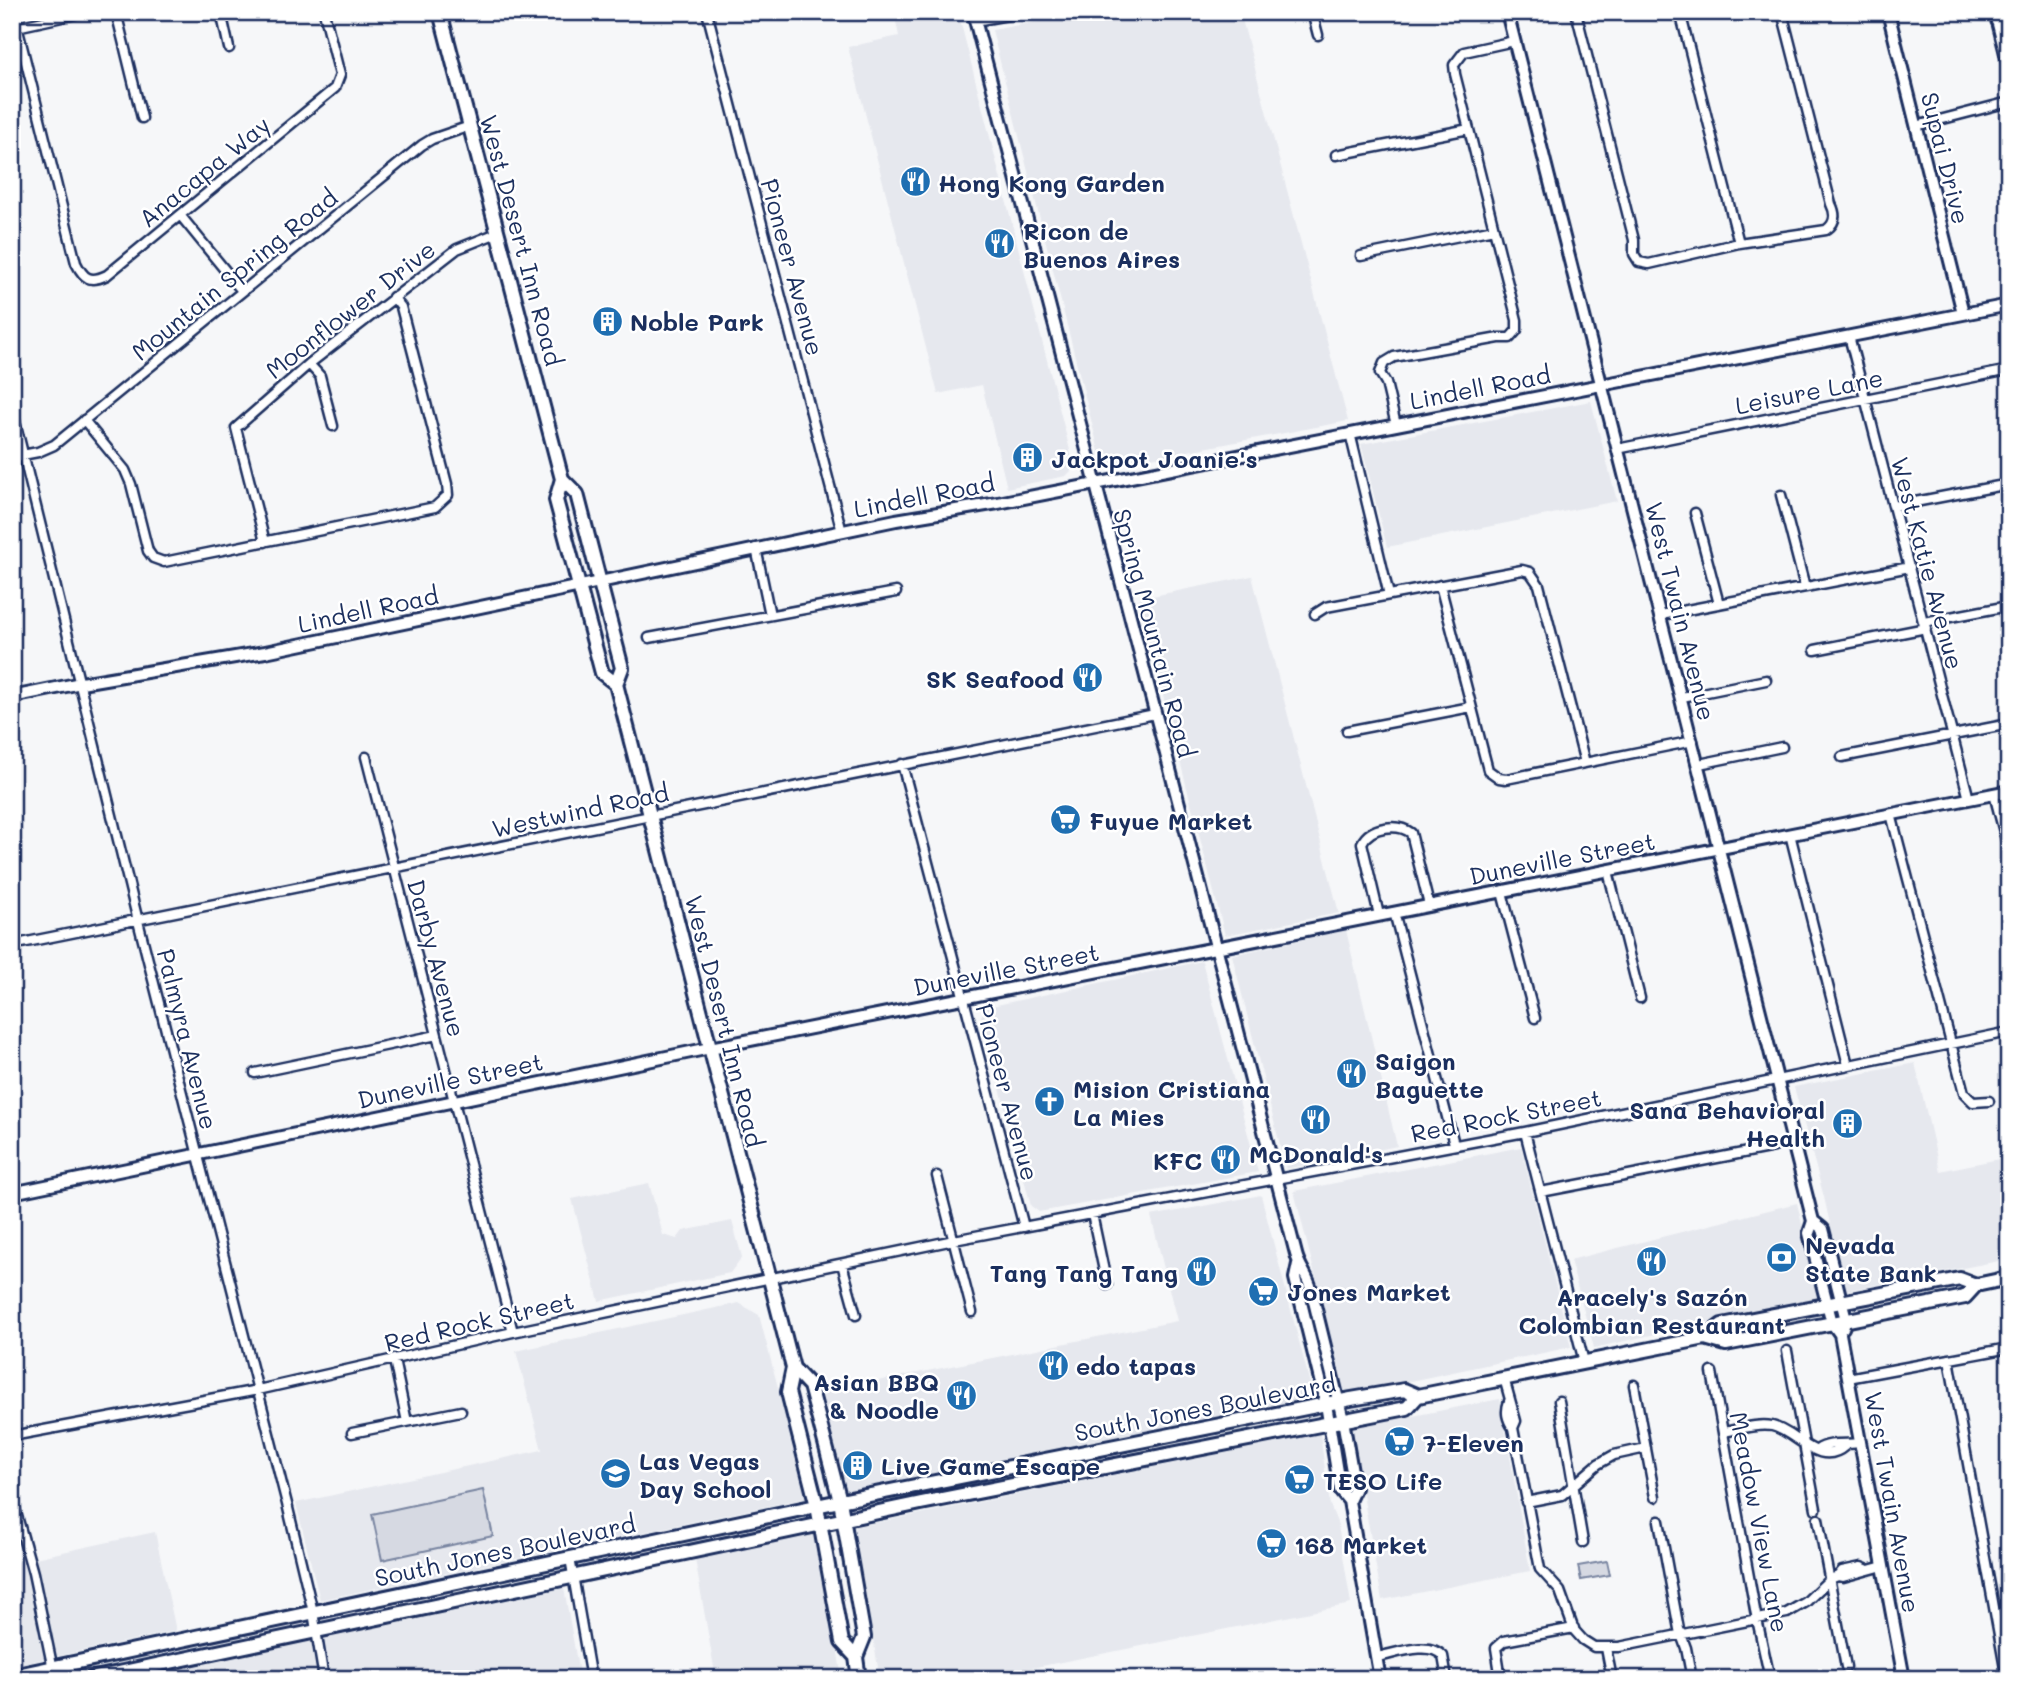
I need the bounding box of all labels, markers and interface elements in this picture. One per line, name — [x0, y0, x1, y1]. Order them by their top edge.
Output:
street label: Supai Drive — [1915, 89, 1977, 227]
street label: Anacapa Way — [132, 109, 276, 233]
street label: West Desert Inn Road — [474, 111, 570, 369]
restaurant icon: Hong Kong Garden — [898, 165, 932, 199]
place label: Hong Kong Garden — [938, 167, 1165, 198]
street label: Pioneer Avenue — [754, 175, 832, 359]
street label: Mountain Spring Road — [125, 181, 343, 367]
place label: Ricon de Buenos Aires — [1023, 215, 1180, 274]
restaurant icon: Ricon de Buenos Aires — [983, 227, 1017, 261]
street label: Moonflower Drive — [259, 233, 441, 385]
building icon: Noble Park — [590, 304, 624, 338]
place label: Noble Park — [630, 306, 764, 337]
street label: Lindell Road — [1407, 358, 1553, 416]
street label: Leisure Lane — [1732, 361, 1886, 421]
building icon: Jackpot Joanie's — [1011, 441, 1045, 475]
place label: Jackpot Joanie's — [1051, 443, 1258, 474]
street label: West Katie Avenue — [1885, 453, 1971, 673]
street label: Lindell Road — [851, 466, 997, 524]
street label: West Twain Avenue — [1639, 499, 1723, 723]
street label: Spring Mountain Road — [1107, 505, 1203, 761]
street label: Lindell Road — [295, 579, 441, 639]
restaurant icon: SK Seafood — [1070, 661, 1104, 695]
place label: SK Seafood — [926, 663, 1064, 694]
street label: Westwind Road — [489, 776, 671, 844]
supermarket icon: Fuyue Market — [1049, 803, 1083, 837]
place label: Fuyue Market — [1089, 805, 1252, 836]
street label: Duneville Street — [1466, 825, 1658, 891]
street label: Darby Avenue — [401, 876, 473, 1040]
street label: West Desert Inn Road — [679, 892, 771, 1150]
street label: Duneville Street — [910, 936, 1102, 1002]
street label: Palmyra Avenue — [151, 945, 225, 1133]
street label: Pioneer Avenue — [969, 1000, 1047, 1184]
street label: Duneville Street — [354, 1045, 546, 1115]
place label: Saigon Baguette — [1375, 1045, 1484, 1104]
restaurant icon: Saigon Baguette — [1335, 1057, 1369, 1091]
place label: Mision Cristiana La Mies — [1073, 1073, 1270, 1132]
street label: Red Rock Street — [1408, 1081, 1604, 1149]
church icon: Mision Cristiana La Mies — [1033, 1085, 1067, 1119]
place label: Sana Behavioral Health — [1630, 1094, 1825, 1153]
restaurant icon: McDonald's — [1299, 1102, 1333, 1136]
building icon: Sana Behavioral Health — [1831, 1106, 1865, 1140]
place label: McDonald's — [1249, 1138, 1383, 1169]
restaurant icon: KFC — [1208, 1143, 1242, 1177]
place label: KFC — [1153, 1145, 1202, 1176]
place label: Nevada State Bank — [1805, 1229, 1937, 1288]
bank icon: Nevada State Bank — [1765, 1241, 1799, 1275]
restaurant icon: Aracely's Sazón Colombian Restaurant — [1635, 1245, 1669, 1279]
restaurant icon: Tang Tang Tang — [1184, 1255, 1218, 1289]
place label: Tang Tang Tang — [990, 1257, 1178, 1288]
supermarket icon: Jones Market — [1247, 1274, 1281, 1308]
place label: Jones Market — [1287, 1276, 1451, 1307]
place label: Aracely's Sazón Colombian Restaurant — [1519, 1281, 1785, 1340]
street label: Red Rock Street — [381, 1284, 577, 1358]
restaurant icon: edo tapas — [1036, 1348, 1070, 1382]
place label: edo tapas — [1076, 1350, 1196, 1381]
place label: Asian BBQ & Noodle — [813, 1366, 939, 1425]
street label: South Jones Boulevard — [1072, 1366, 1338, 1448]
restaurant icon: Asian BBQ & Noodle — [945, 1378, 979, 1412]
street label: West Twain Avenue — [1858, 1389, 1928, 1615]
street label: Meadow View Lane — [1723, 1409, 1797, 1635]
supermarket icon: 7-Eleven — [1383, 1425, 1417, 1459]
place label: 7-Eleven — [1423, 1427, 1524, 1458]
place label: Las Vegas Day School — [639, 1445, 772, 1504]
building icon: Live Game Escape — [841, 1448, 875, 1482]
place label: Live Game Escape — [881, 1450, 1100, 1481]
school or university icon: Las Vegas Day School — [599, 1457, 633, 1491]
supermarket icon: TESO Life — [1283, 1463, 1317, 1497]
place label: TESO Life — [1323, 1465, 1442, 1496]
street label: South Jones Boulevard — [372, 1507, 638, 1593]
supermarket icon: 168 Market — [1254, 1527, 1288, 1561]
place label: 168 Market — [1294, 1529, 1427, 1560]

